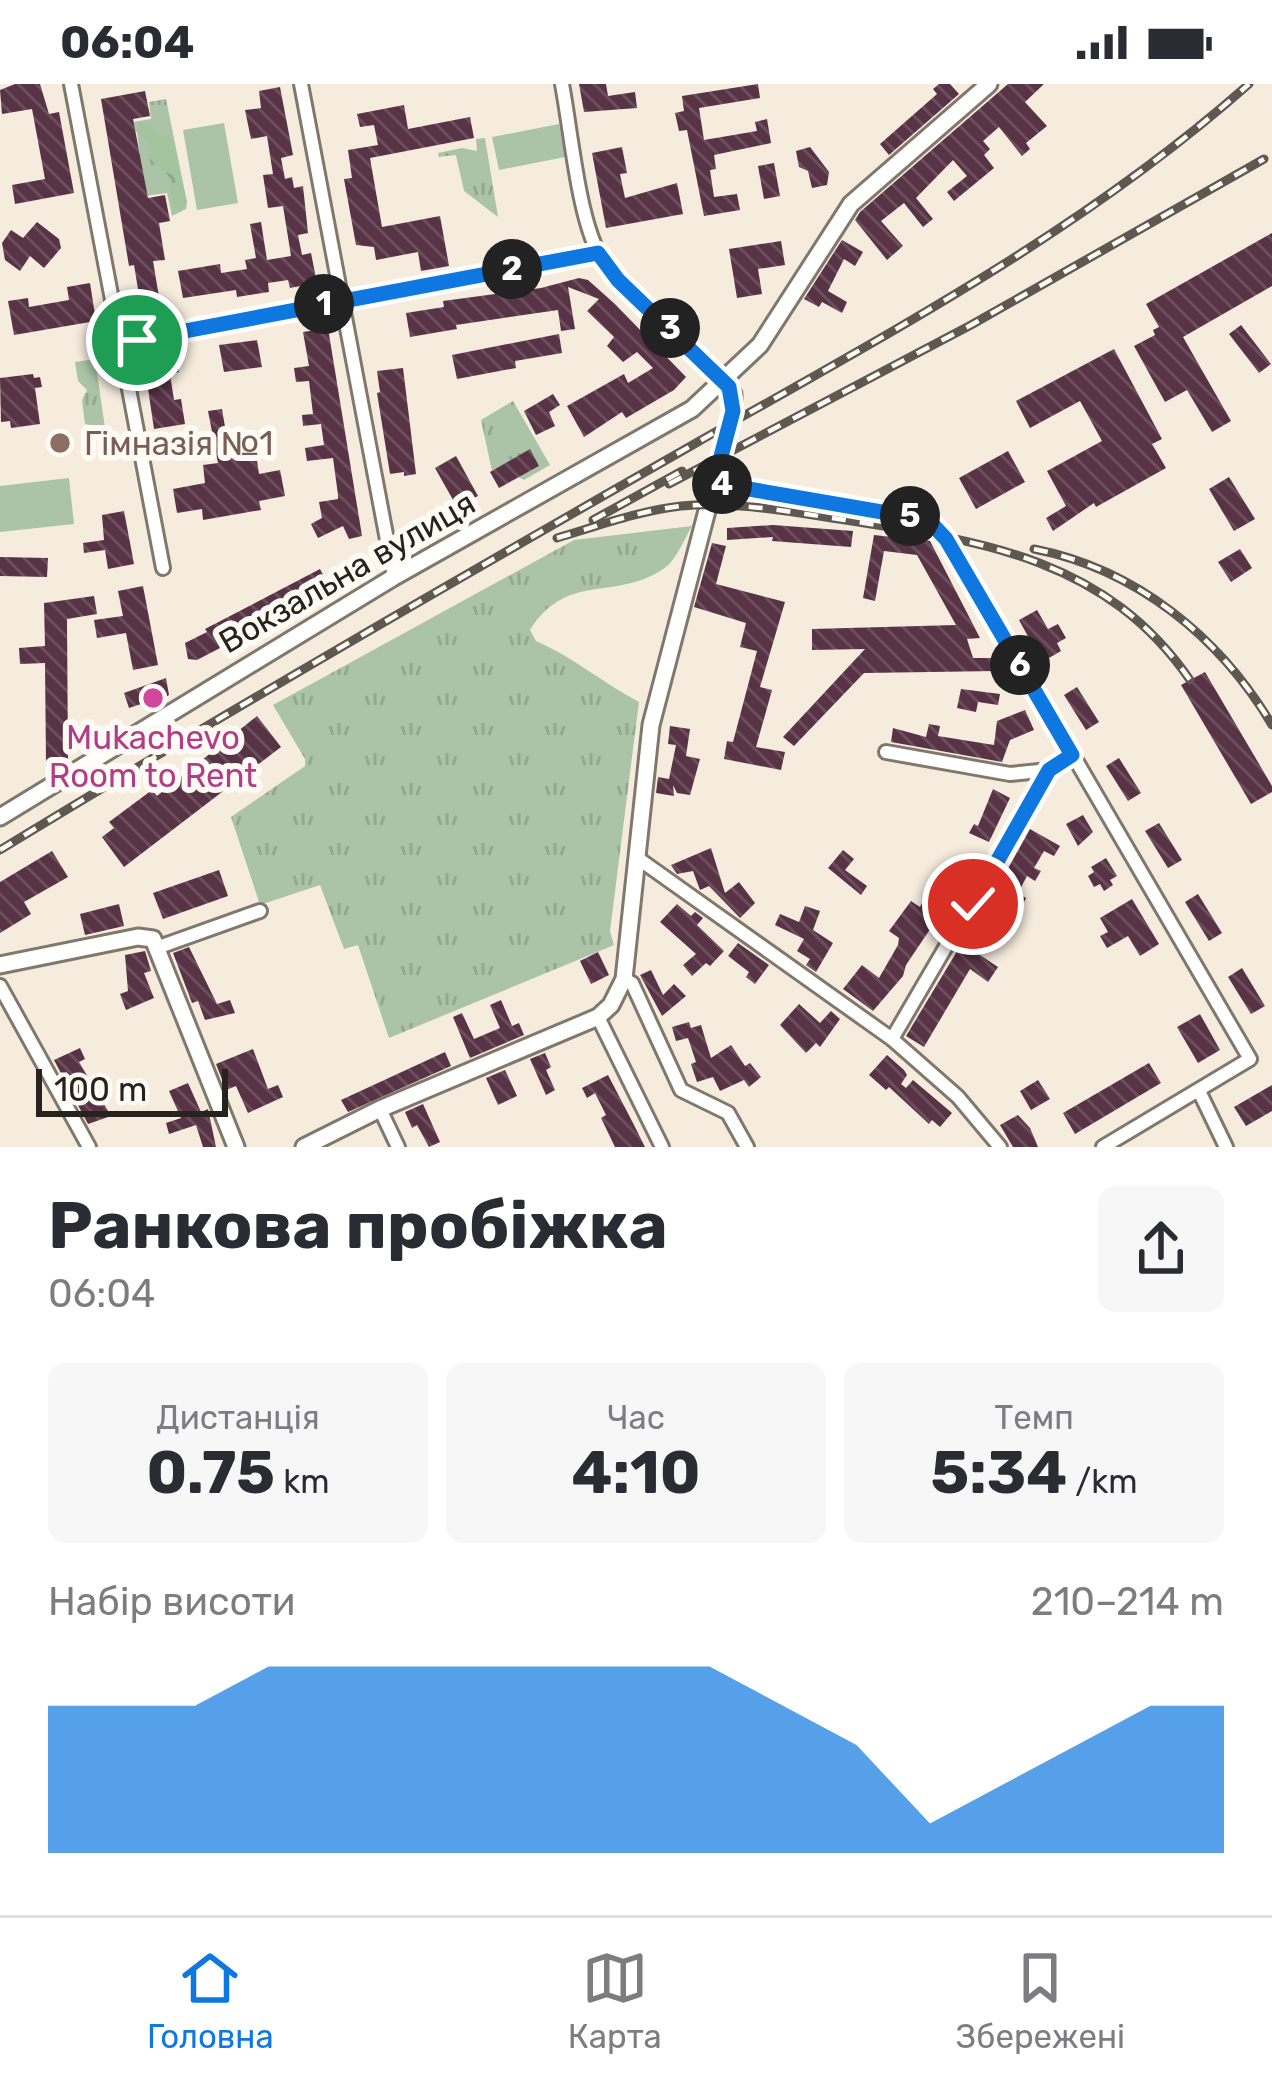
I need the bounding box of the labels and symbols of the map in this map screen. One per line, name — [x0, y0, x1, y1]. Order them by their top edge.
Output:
pin: 2 — [482, 239, 542, 299]
pin: 1 — [294, 274, 354, 334]
pin — [86, 289, 188, 391]
pin: 3 — [640, 298, 700, 358]
place label: Гімназія №1 — [84, 424, 273, 463]
marker: Гімназія №1 — [47, 430, 73, 456]
pin: 4 — [692, 454, 752, 514]
street label: Вокзальна вулиця — [212, 483, 482, 661]
pin: 5 — [880, 486, 940, 546]
pin: 6 — [990, 635, 1050, 695]
marker: Mukachevo Room to Rent — [140, 685, 166, 711]
place label: Mukachevo Room to Rent — [49, 718, 257, 795]
pin — [922, 853, 1024, 955]
scale bar — [36, 1063, 228, 1116]

